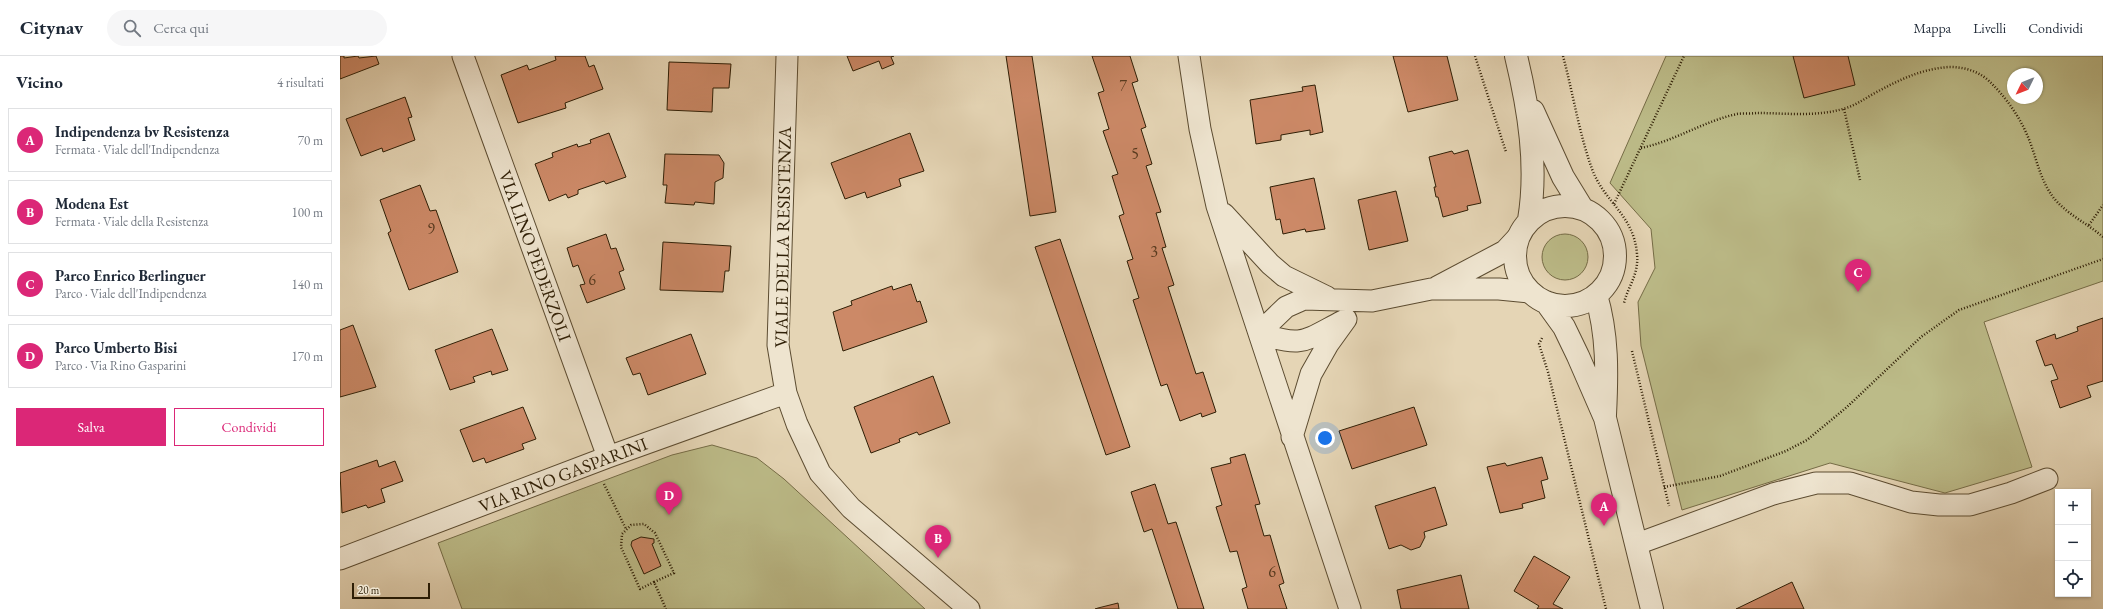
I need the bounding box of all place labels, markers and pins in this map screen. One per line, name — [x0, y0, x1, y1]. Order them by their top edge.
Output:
pin: C — [1845, 259, 1871, 292]
pin: D — [656, 482, 682, 515]
pin: A — [1591, 493, 1617, 526]
pin: B — [925, 525, 951, 558]

